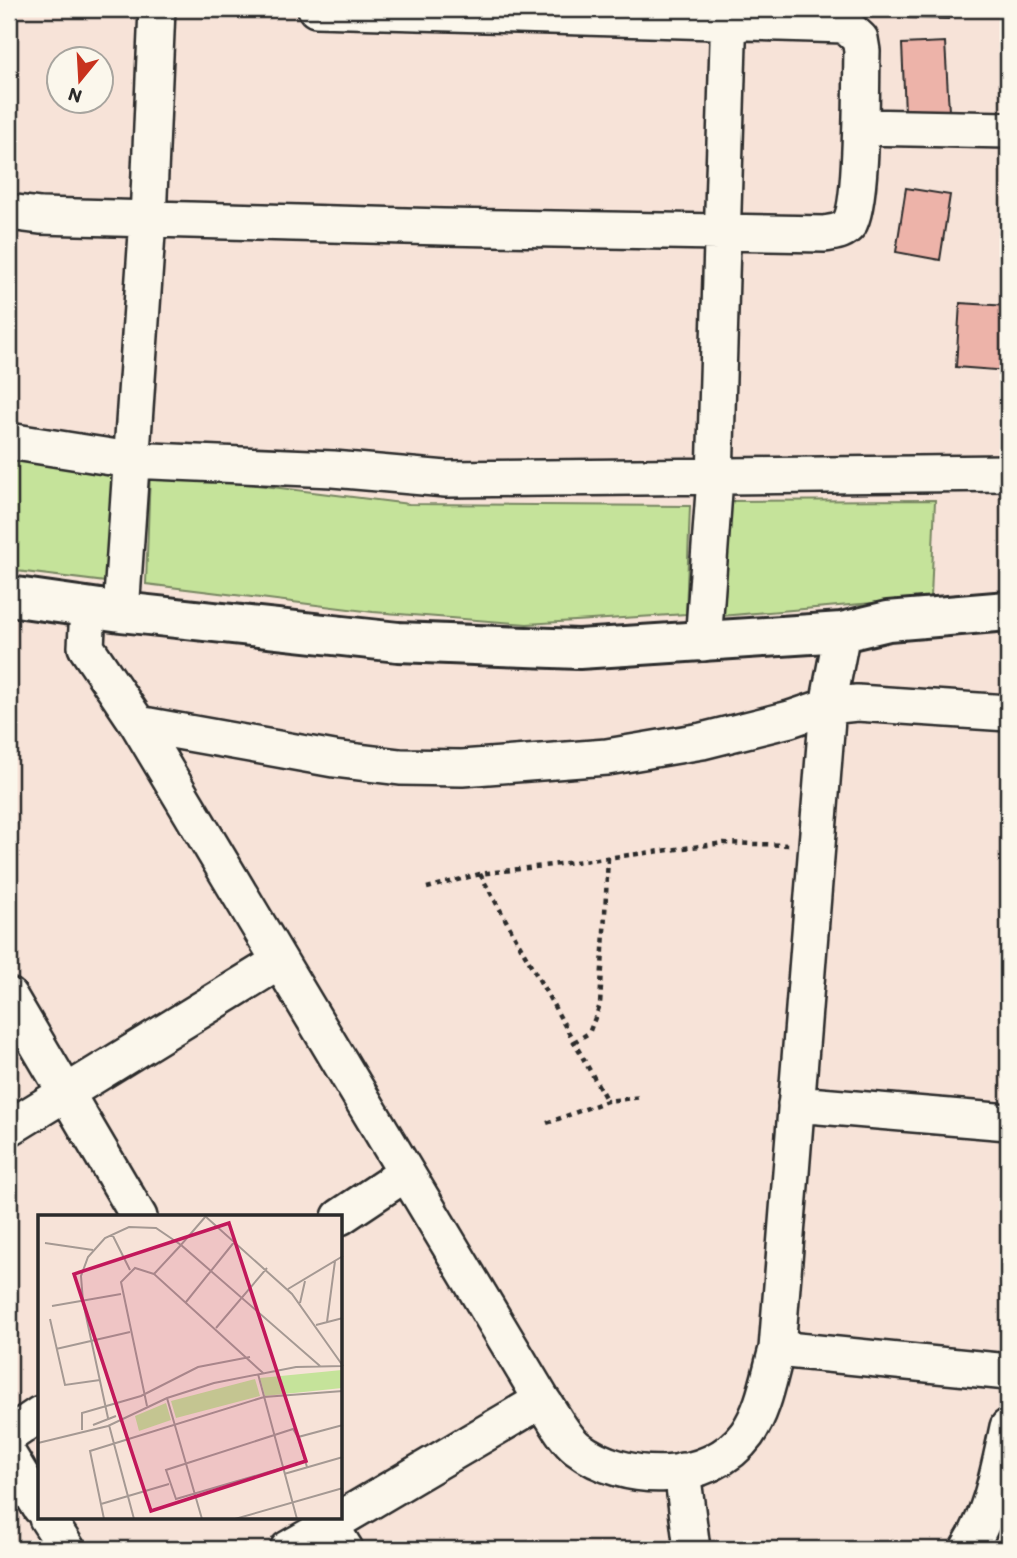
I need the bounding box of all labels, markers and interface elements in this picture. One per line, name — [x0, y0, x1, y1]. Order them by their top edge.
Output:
north arrow — [46, 46, 116, 116]
text: N — [65, 83, 85, 109]
inset map — [38, 1215, 343, 1520]

